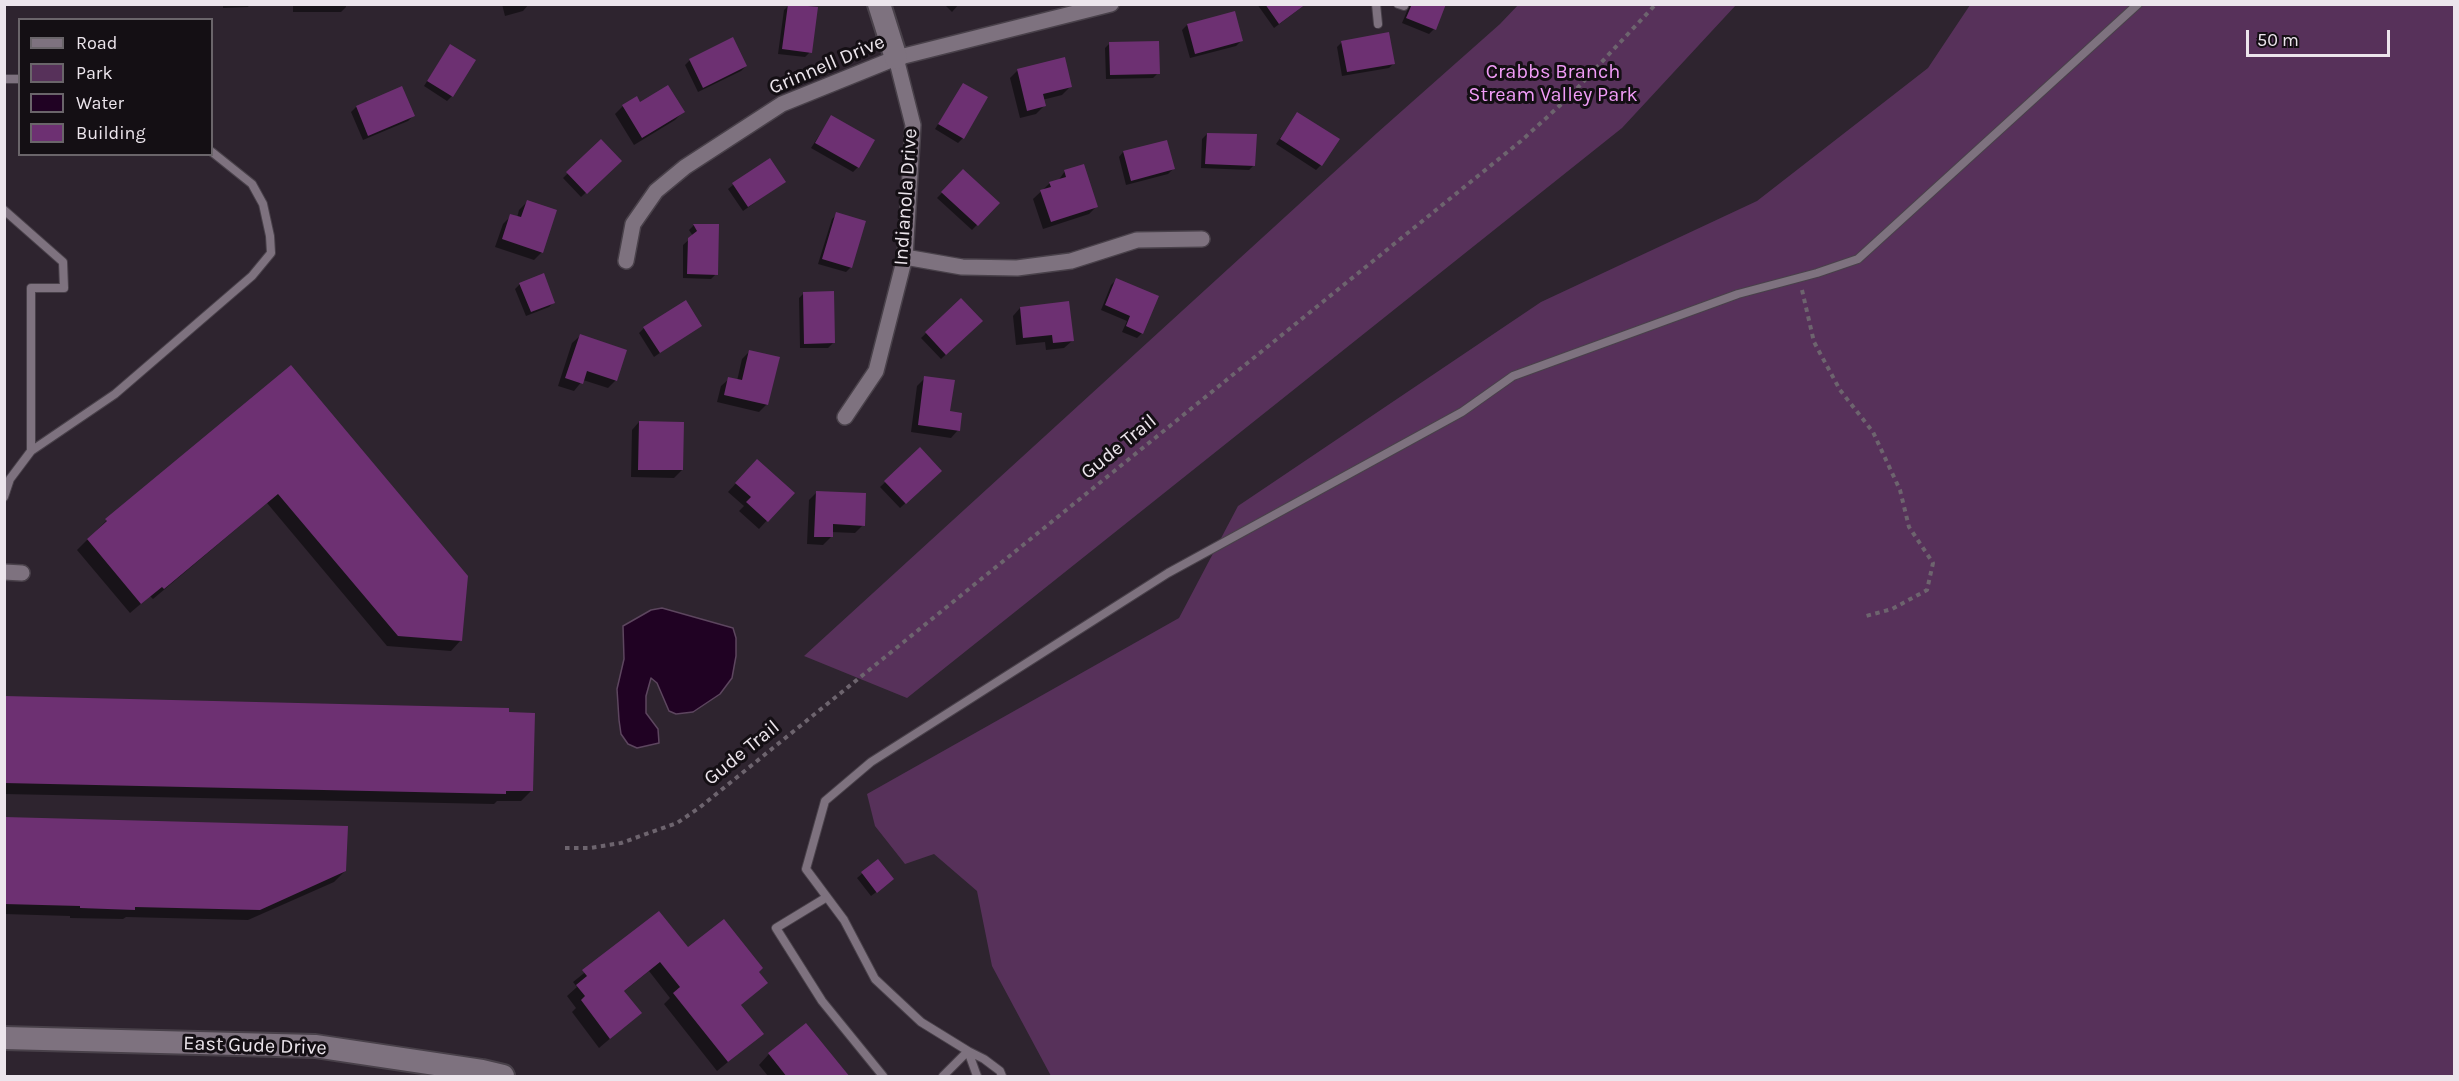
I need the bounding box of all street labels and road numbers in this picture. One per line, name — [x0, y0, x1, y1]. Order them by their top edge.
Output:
street label: Grinnell Drive — [766, 30, 888, 100]
street label: Indianola Drive — [889, 128, 923, 266]
street label: Gude Trail — [1076, 409, 1162, 485]
street label: Gude Trail — [699, 715, 785, 791]
street label: East Gude Drive — [183, 1032, 327, 1060]

